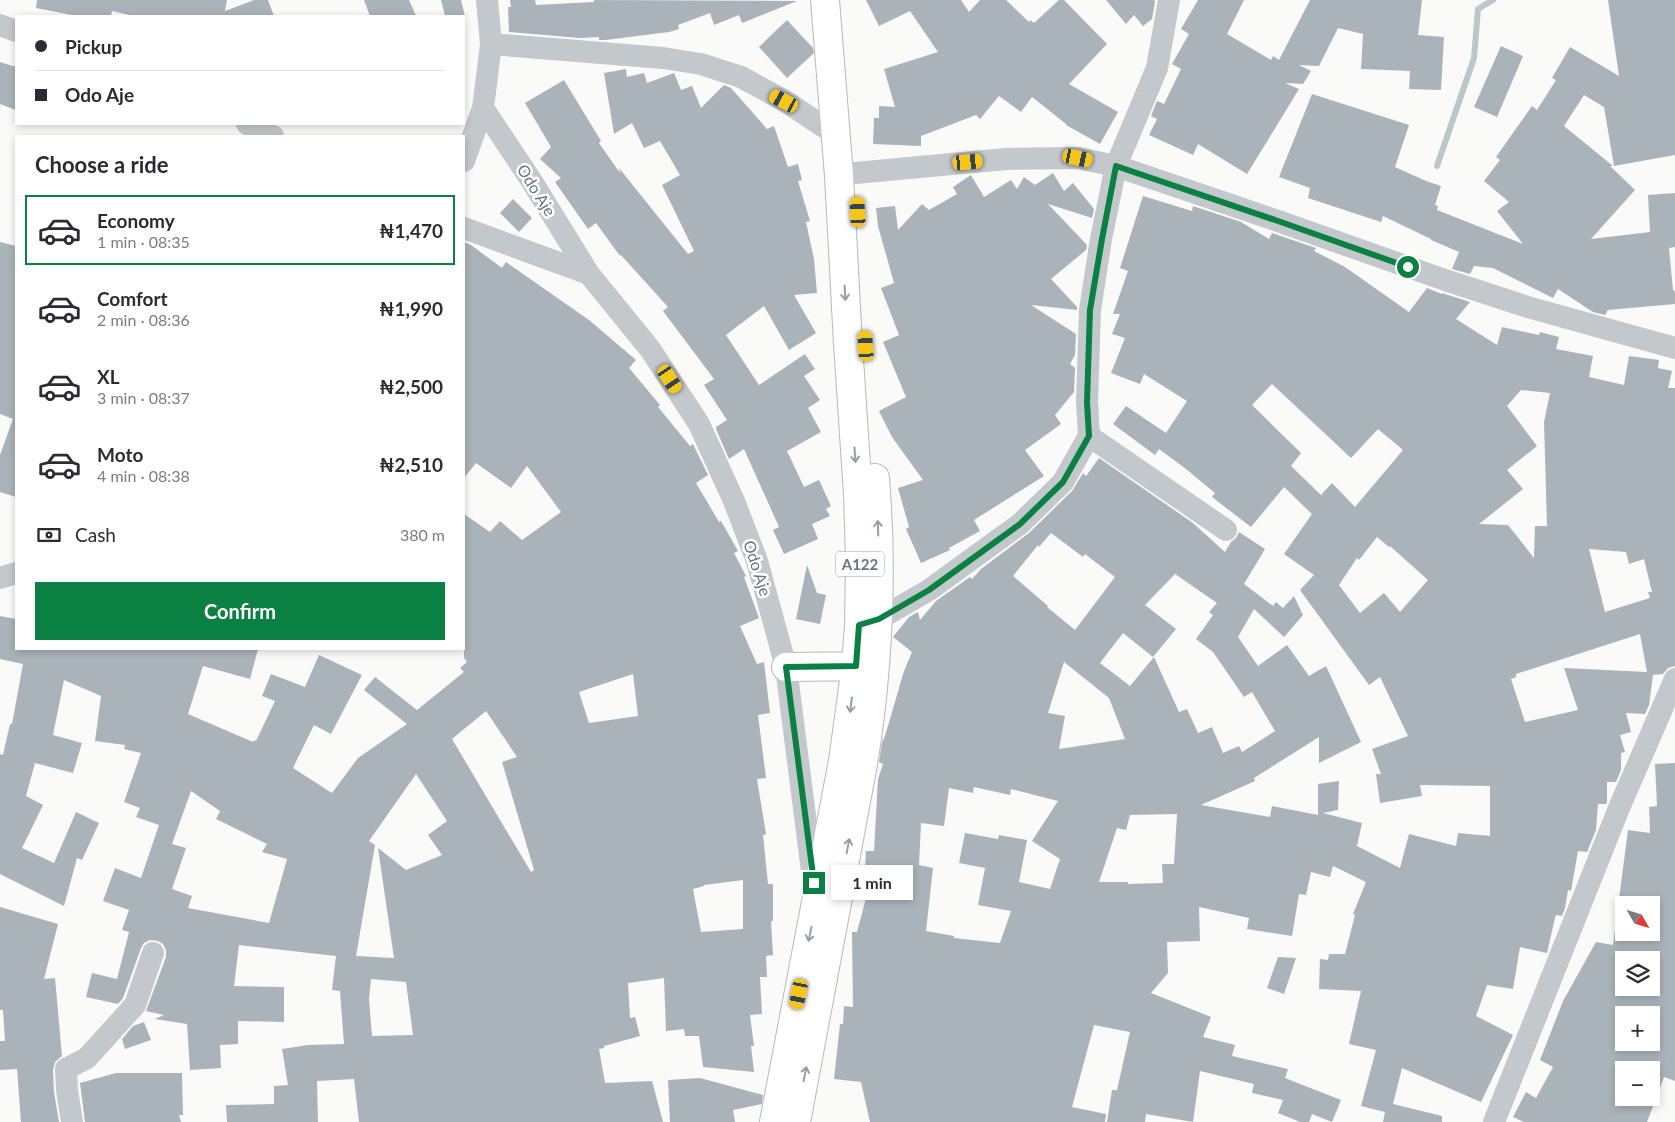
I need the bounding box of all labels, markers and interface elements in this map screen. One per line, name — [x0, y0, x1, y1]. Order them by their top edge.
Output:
text: Pickup — [65, 35, 122, 58]
text: Odo Aje — [65, 83, 134, 106]
car — [767, 87, 800, 115]
car — [1061, 148, 1094, 168]
text: Choose a ride — [35, 151, 169, 178]
car — [952, 153, 983, 171]
street label: Odo Aje — [514, 161, 560, 219]
car — [849, 197, 866, 227]
icon: car — [37, 208, 82, 253]
text: Economy — [97, 209, 175, 232]
text: ₦1,470 — [379, 219, 443, 242]
text: 1 min · 08:35 — [97, 232, 190, 251]
route start — [1397, 256, 1419, 278]
one-way arrow — [841, 285, 850, 301]
icon: car — [37, 286, 82, 331]
text: Comfort — [97, 287, 168, 310]
text: ₦1,990 — [379, 297, 443, 320]
text: 2 min · 08:36 — [97, 310, 190, 329]
car — [857, 331, 874, 361]
car — [655, 362, 684, 396]
icon: car — [37, 364, 82, 409]
text: XL — [97, 365, 120, 388]
text: ₦2,500 — [379, 375, 443, 398]
text: 3 min · 08:37 — [97, 388, 190, 407]
icon: car — [37, 442, 82, 487]
text: Moto — [97, 443, 143, 466]
one-way arrow — [850, 447, 860, 463]
text: ₦2,510 — [379, 453, 443, 476]
text: 4 min · 08:38 — [97, 466, 190, 485]
one-way arrow — [874, 520, 883, 536]
icon: cash — [35, 521, 63, 549]
text: Cash — [75, 523, 116, 546]
text: 380 m — [400, 525, 445, 544]
street label: Odo Aje — [740, 538, 776, 598]
road number: A122 — [836, 552, 884, 576]
button: Confirm — [35, 582, 445, 640]
one-way arrow — [846, 696, 856, 712]
one-way arrow — [843, 838, 853, 854]
callout: 1 min — [832, 866, 914, 900]
route end — [803, 872, 825, 894]
text: 1 min — [852, 873, 892, 892]
north arrow — [1615, 896, 1660, 941]
map controls — [1615, 896, 1660, 1106]
one-way arrow — [805, 925, 815, 941]
button: layers — [1615, 951, 1660, 996]
car — [788, 978, 809, 1010]
button: + — [1615, 1006, 1660, 1051]
button: − — [1615, 1061, 1660, 1106]
one-way arrow — [800, 1066, 810, 1082]

